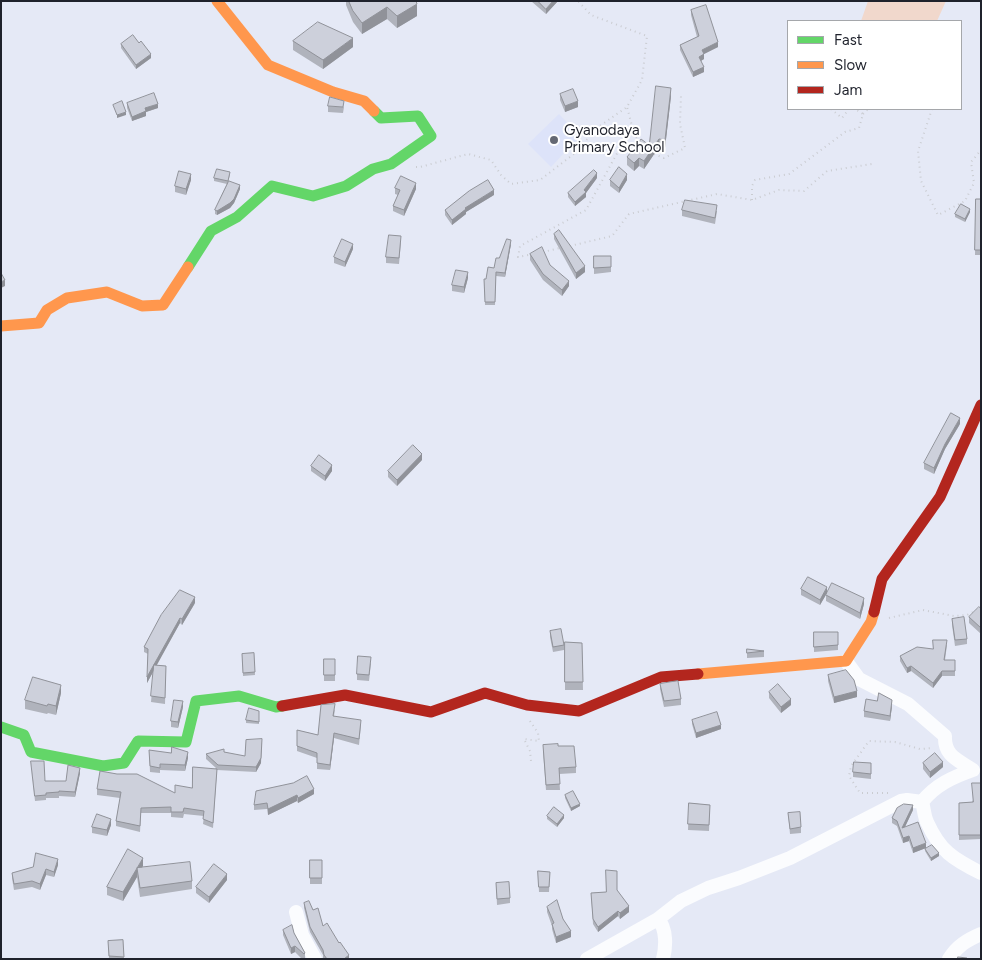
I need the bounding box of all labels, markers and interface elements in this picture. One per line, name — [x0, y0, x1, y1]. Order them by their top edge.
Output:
legend — [787, 20, 962, 110]
text: Fast — [834, 31, 862, 49]
text: Slow — [834, 56, 867, 74]
text: Jam — [834, 81, 862, 99]
place label: Gyanodaya Primary School — [564, 122, 665, 157]
marker: Gyanodaya Primary School — [548, 134, 560, 146]

